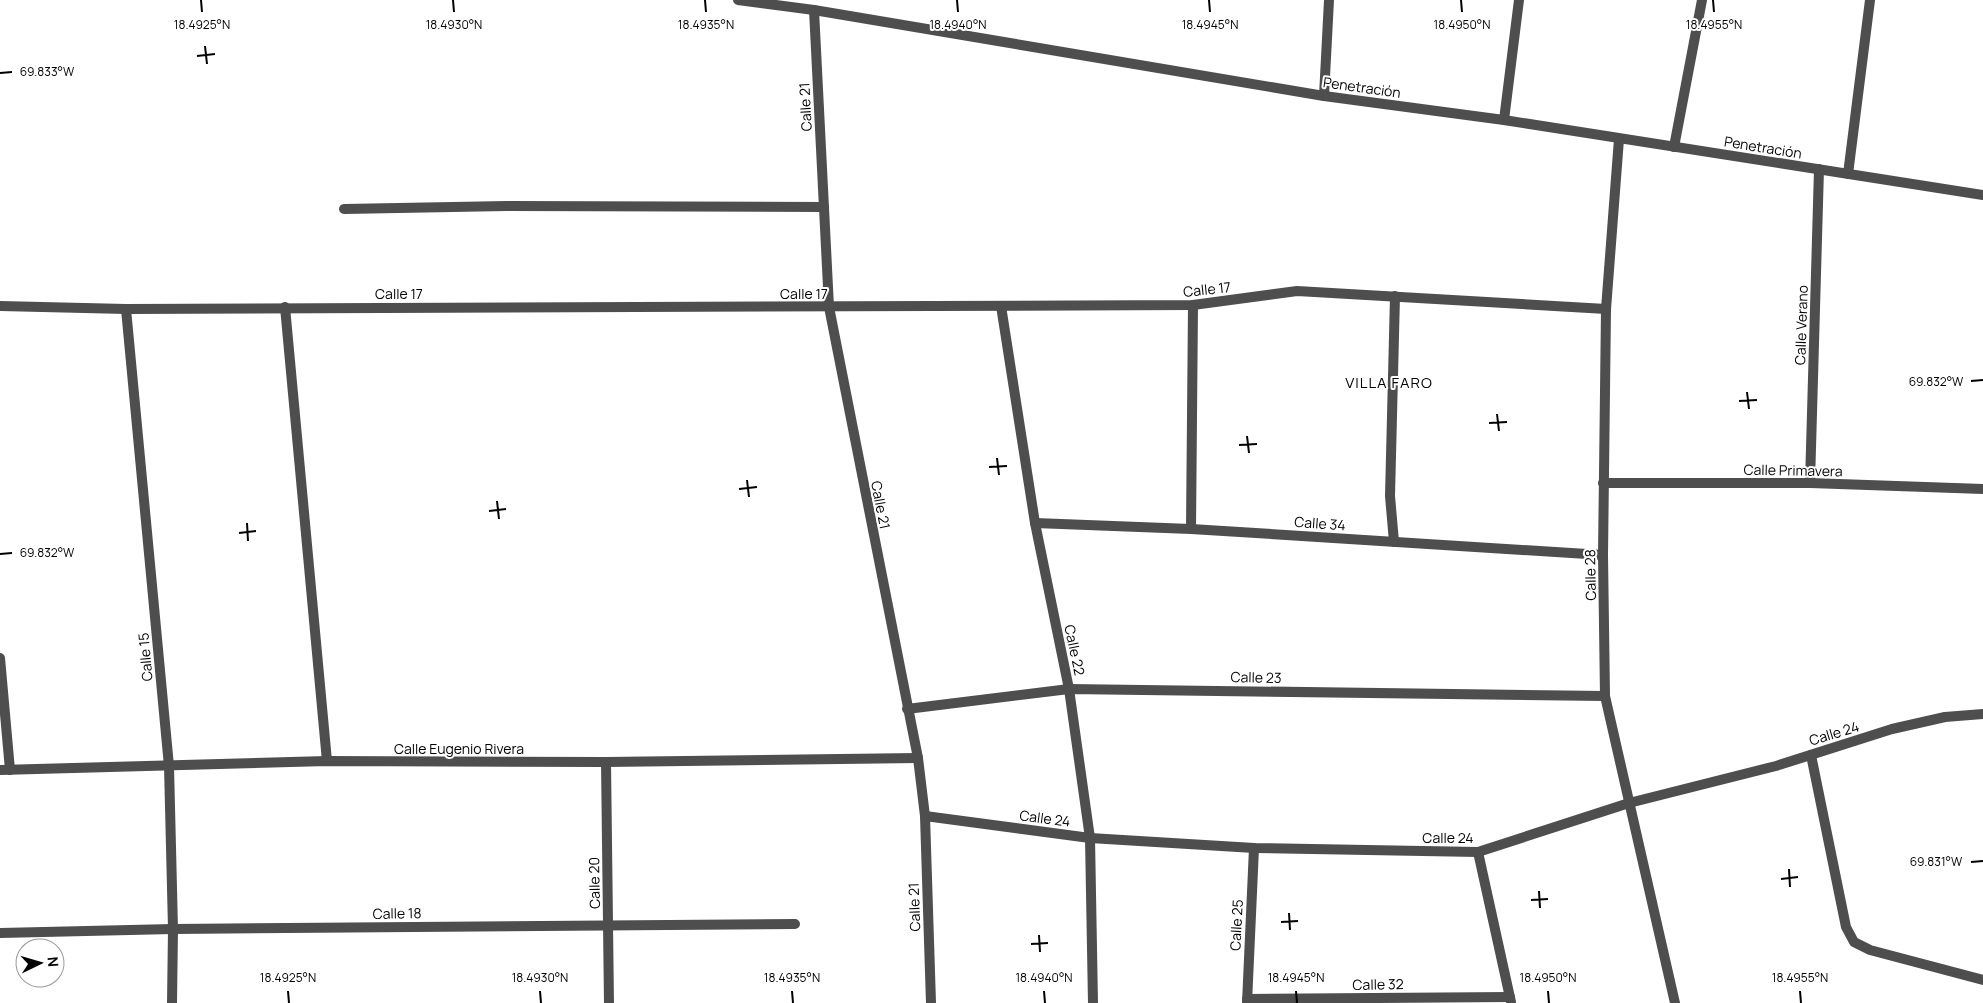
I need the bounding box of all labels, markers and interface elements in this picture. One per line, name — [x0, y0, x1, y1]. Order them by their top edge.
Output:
text: 18.4925°N — [174, 16, 230, 33]
text: 18.4930°N — [426, 16, 482, 33]
text: 18.4935°N — [678, 16, 734, 33]
text: 18.4940°N — [929, 16, 987, 33]
text: 18.4945°N — [1182, 16, 1238, 33]
text: 18.4950°N — [1434, 16, 1490, 33]
text: 18.4955°N — [1686, 16, 1742, 33]
text: 69.833°W — [20, 63, 75, 80]
street label: Penetración — [1322, 72, 1402, 102]
street label: Calle 21 — [794, 82, 816, 132]
street label: Penetración — [1723, 131, 1803, 163]
street label: Calle 17 — [1182, 277, 1232, 301]
street label: Calle 17 — [375, 284, 423, 303]
street label: Calle 17 — [780, 284, 828, 303]
street label: Calle Verano — [1790, 285, 1812, 365]
district label: VILLA FARO — [1345, 372, 1433, 393]
text: 69.832°W — [1909, 373, 1964, 390]
street label: Calle Primavera — [1743, 460, 1843, 480]
street label: Calle 21 — [867, 479, 895, 531]
street label: Calle 34 — [1294, 512, 1346, 534]
text: 69.832°W — [20, 544, 75, 561]
street label: Calle 28 — [1580, 549, 1600, 601]
street label: Calle 22 — [1060, 623, 1090, 677]
street label: Calle 15 — [133, 632, 157, 682]
street label: Calle 23 — [1230, 667, 1282, 687]
street label: Calle 24 — [1807, 716, 1861, 750]
street label: Calle Eugenio Rivera — [394, 739, 524, 758]
street label: Calle 24 — [1018, 805, 1072, 831]
street label: Calle 24 — [1422, 828, 1474, 847]
text: 69.831°W — [1910, 853, 1963, 870]
street label: Calle 20 — [584, 857, 604, 909]
street label: Calle 21 — [904, 882, 924, 932]
street label: Calle 25 — [1225, 899, 1247, 951]
street label: Calle 18 — [372, 903, 422, 923]
north arrow — [15, 938, 65, 988]
text: N — [44, 956, 63, 968]
text: 18.4925°N — [260, 969, 316, 986]
text: 18.4930°N — [512, 969, 568, 986]
text: 18.4935°N — [764, 969, 820, 986]
text: 18.4940°N — [1015, 969, 1073, 986]
text: 18.4945°N — [1268, 969, 1324, 986]
text: 18.4950°N — [1520, 969, 1576, 986]
text: 18.4955°N — [1772, 969, 1828, 986]
street label: Calle 32 — [1352, 974, 1404, 994]

